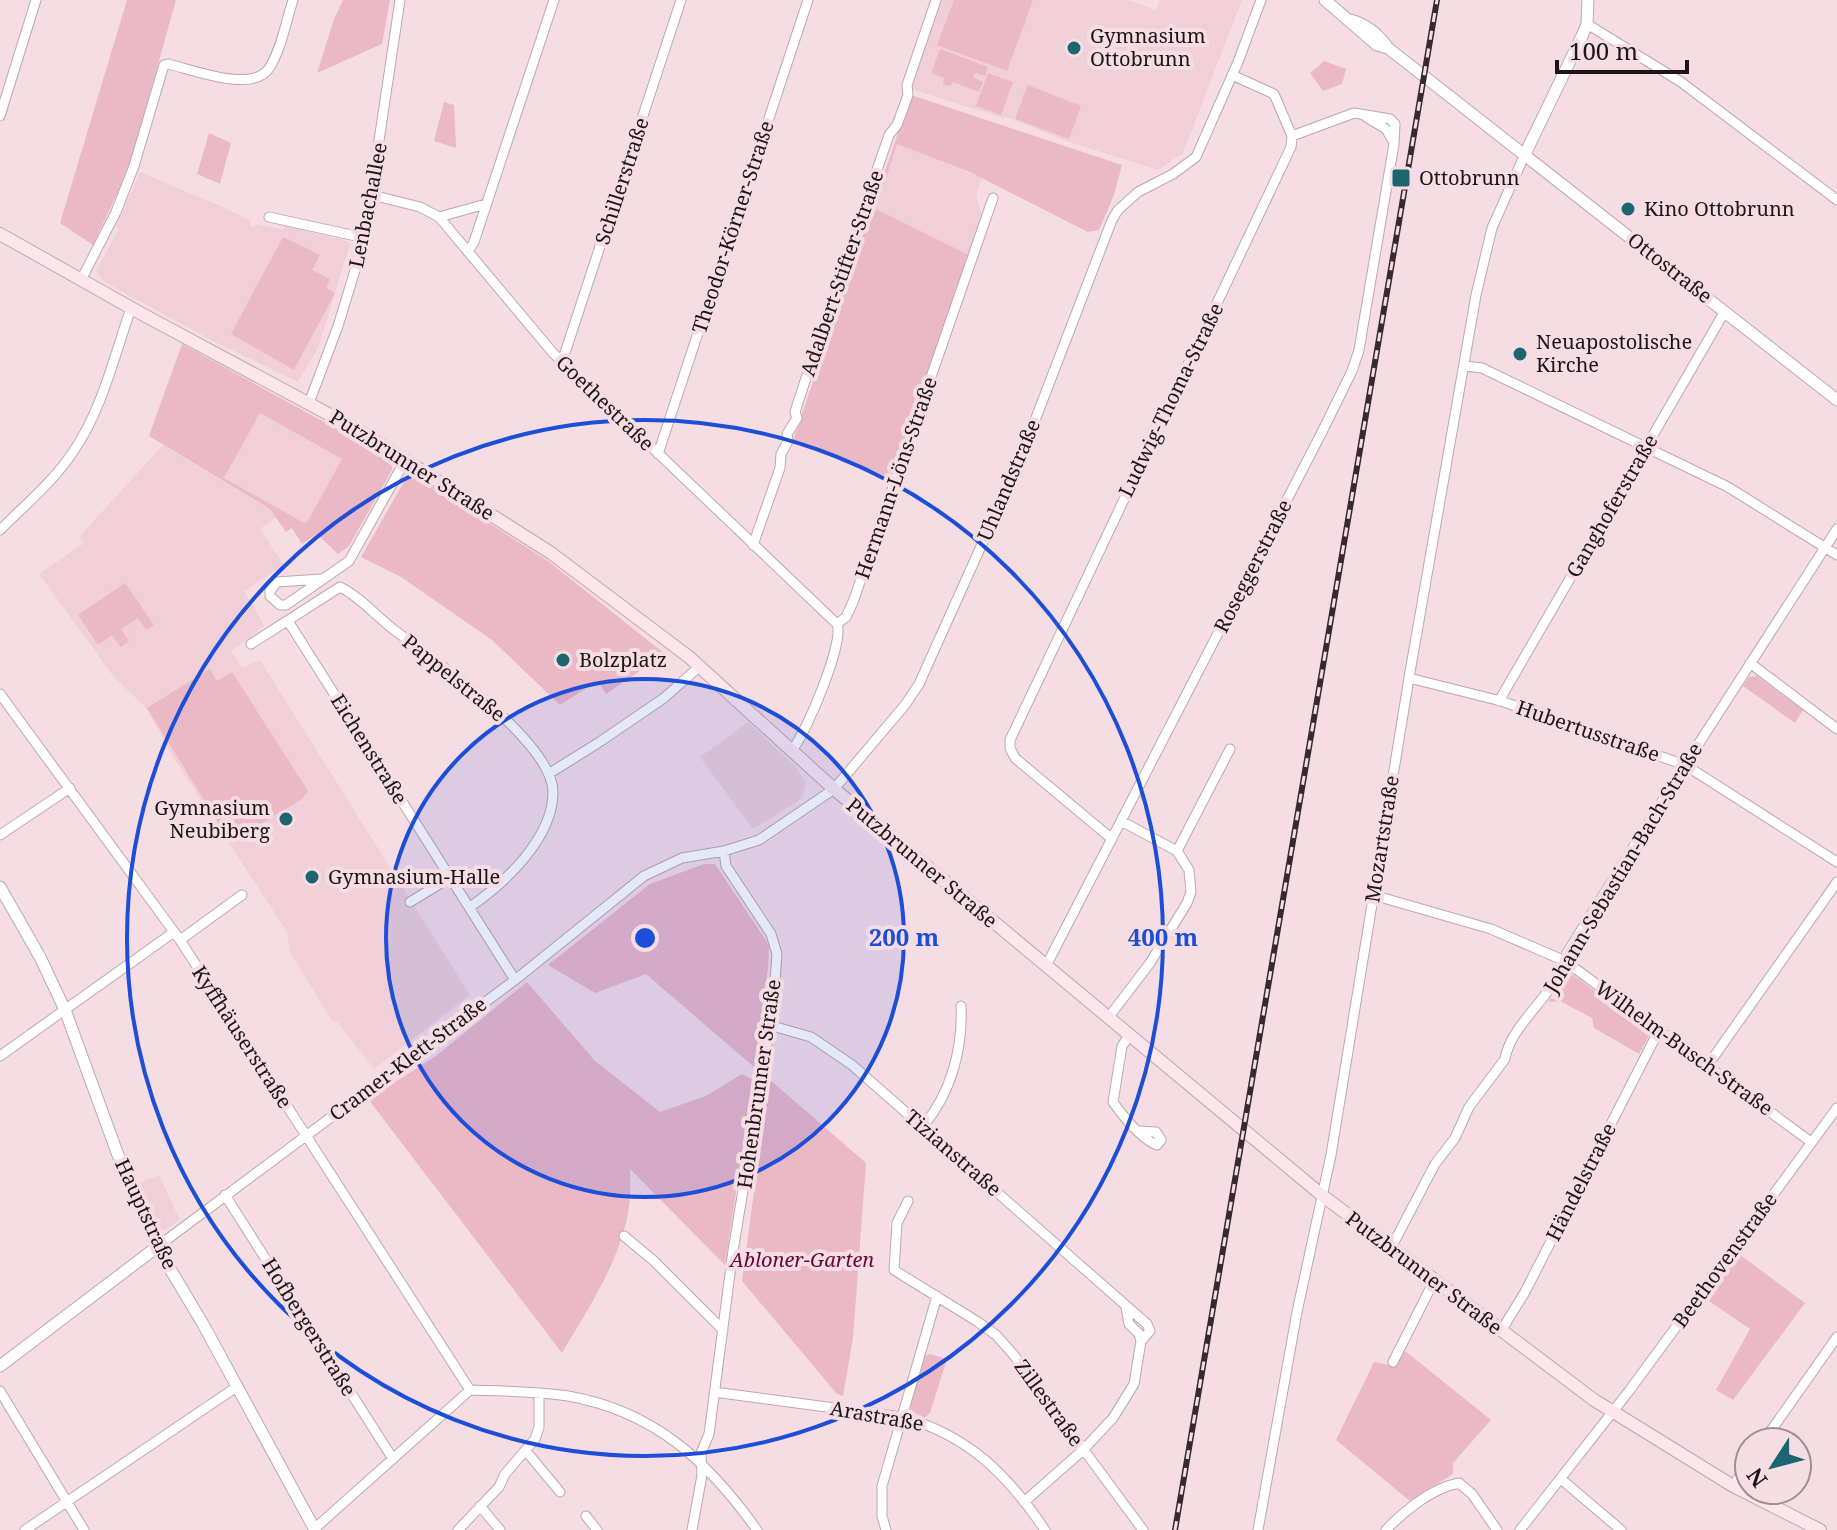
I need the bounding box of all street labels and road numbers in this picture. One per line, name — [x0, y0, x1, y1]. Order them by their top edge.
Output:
street label: Schillerstraße — [588, 114, 655, 248]
street label: Theodor-Körner-Straße — [685, 117, 780, 337]
street label: Lenbachallee — [342, 140, 393, 270]
street label: Adalbert-Stifter-Straße — [794, 166, 889, 379]
street label: Ottostraße — [1622, 226, 1718, 309]
street label: Ludwig-Thoma-Straße — [1112, 298, 1229, 501]
street label: Goethestraße — [550, 349, 660, 456]
street label: Hermann-Löns-Straße — [848, 373, 943, 583]
street label: Putzbrunner Straße — [325, 403, 500, 526]
street label: Uhlandstraße — [971, 415, 1046, 545]
street label: Ganghoferstraße — [1560, 429, 1663, 582]
street label: Roseggerstraße — [1207, 495, 1298, 637]
street label: Pappelstraße — [397, 628, 511, 727]
street label: Eichenstraße — [325, 689, 414, 809]
street label: Hubertusstraße — [1513, 693, 1663, 768]
street label: Johann-Sebastian-Bach-Straße — [1536, 738, 1708, 999]
street label: Mozartstraße — [1358, 773, 1405, 904]
street label: Putzbrunner Straße — [841, 791, 1004, 934]
street label: Kyffhäuserstraße — [186, 960, 299, 1113]
street label: Wilhelm-Busch-Straße — [1590, 974, 1779, 1121]
street label: Hohenbrunner Straße — [730, 978, 787, 1190]
street label: Cramer-Klett-Straße — [323, 990, 492, 1127]
street label: Tizianstraße — [899, 1103, 1007, 1202]
street label: Händelstraße — [1539, 1118, 1622, 1245]
street label: Hauptstraße — [109, 1154, 184, 1273]
street label: Beethovenstraße — [1666, 1187, 1783, 1333]
street label: Putzbrunner Straße — [1341, 1205, 1508, 1340]
street label: Hofbergerstraße — [256, 1253, 363, 1401]
street label: Zillestraße — [1009, 1354, 1090, 1452]
street label: Arastraße — [828, 1394, 926, 1437]

